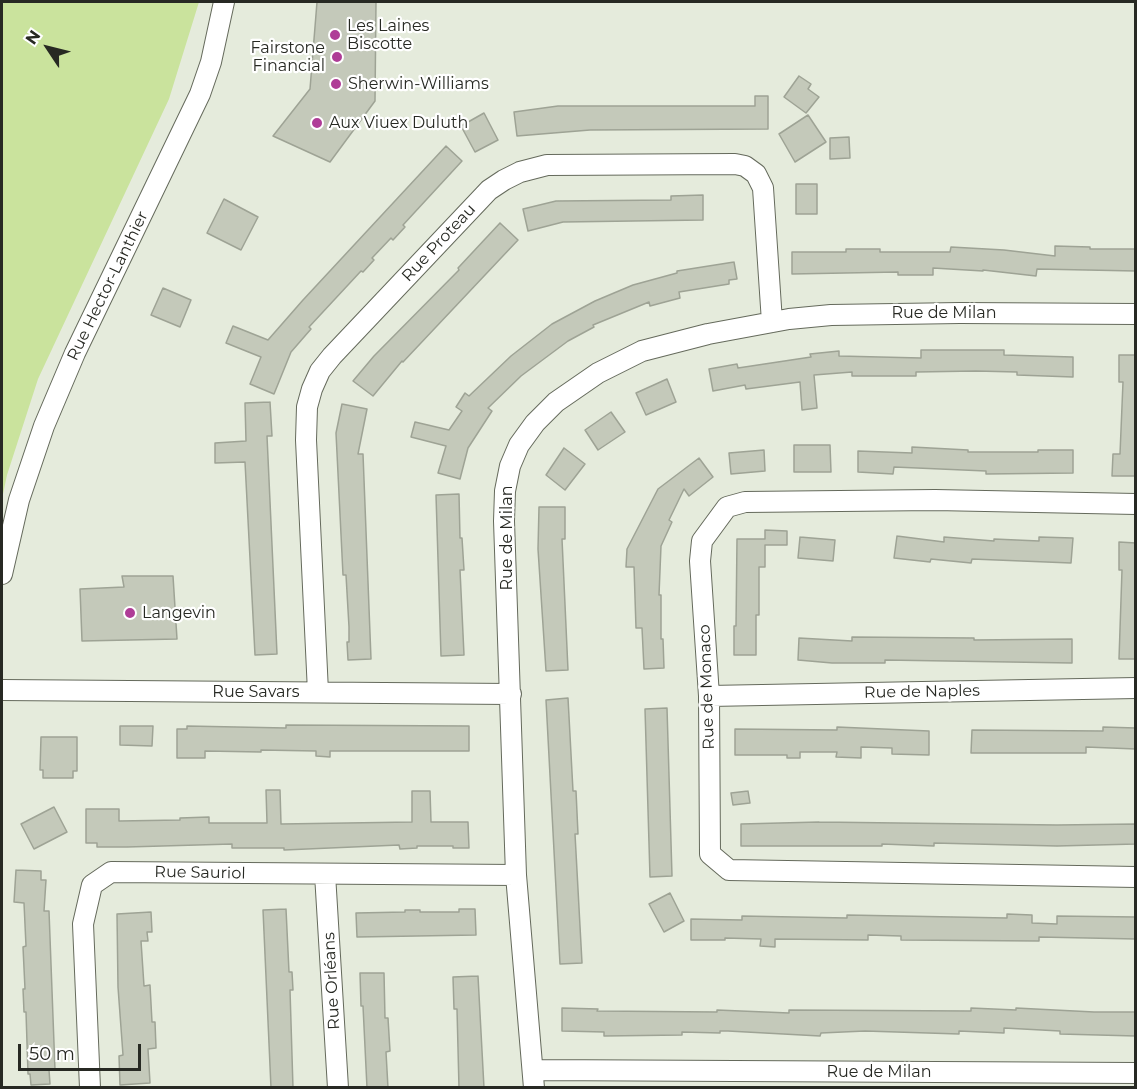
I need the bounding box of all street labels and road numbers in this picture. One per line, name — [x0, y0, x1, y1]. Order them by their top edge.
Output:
street label: Rue Proteau — [398, 200, 480, 286]
street label: Rue Hector-Lanthier — [63, 208, 153, 364]
street label: Rue de Milan — [891, 303, 997, 323]
street label: Rue de Milan — [497, 485, 517, 591]
street label: Rue de Monaco — [695, 624, 719, 750]
street label: Rue de Naples — [864, 681, 980, 703]
street label: Rue Savars — [212, 682, 300, 702]
street label: Rue Sauriol — [154, 863, 246, 883]
street label: Rue Orléans — [320, 932, 344, 1030]
street label: Rue de Milan — [826, 1062, 932, 1082]

